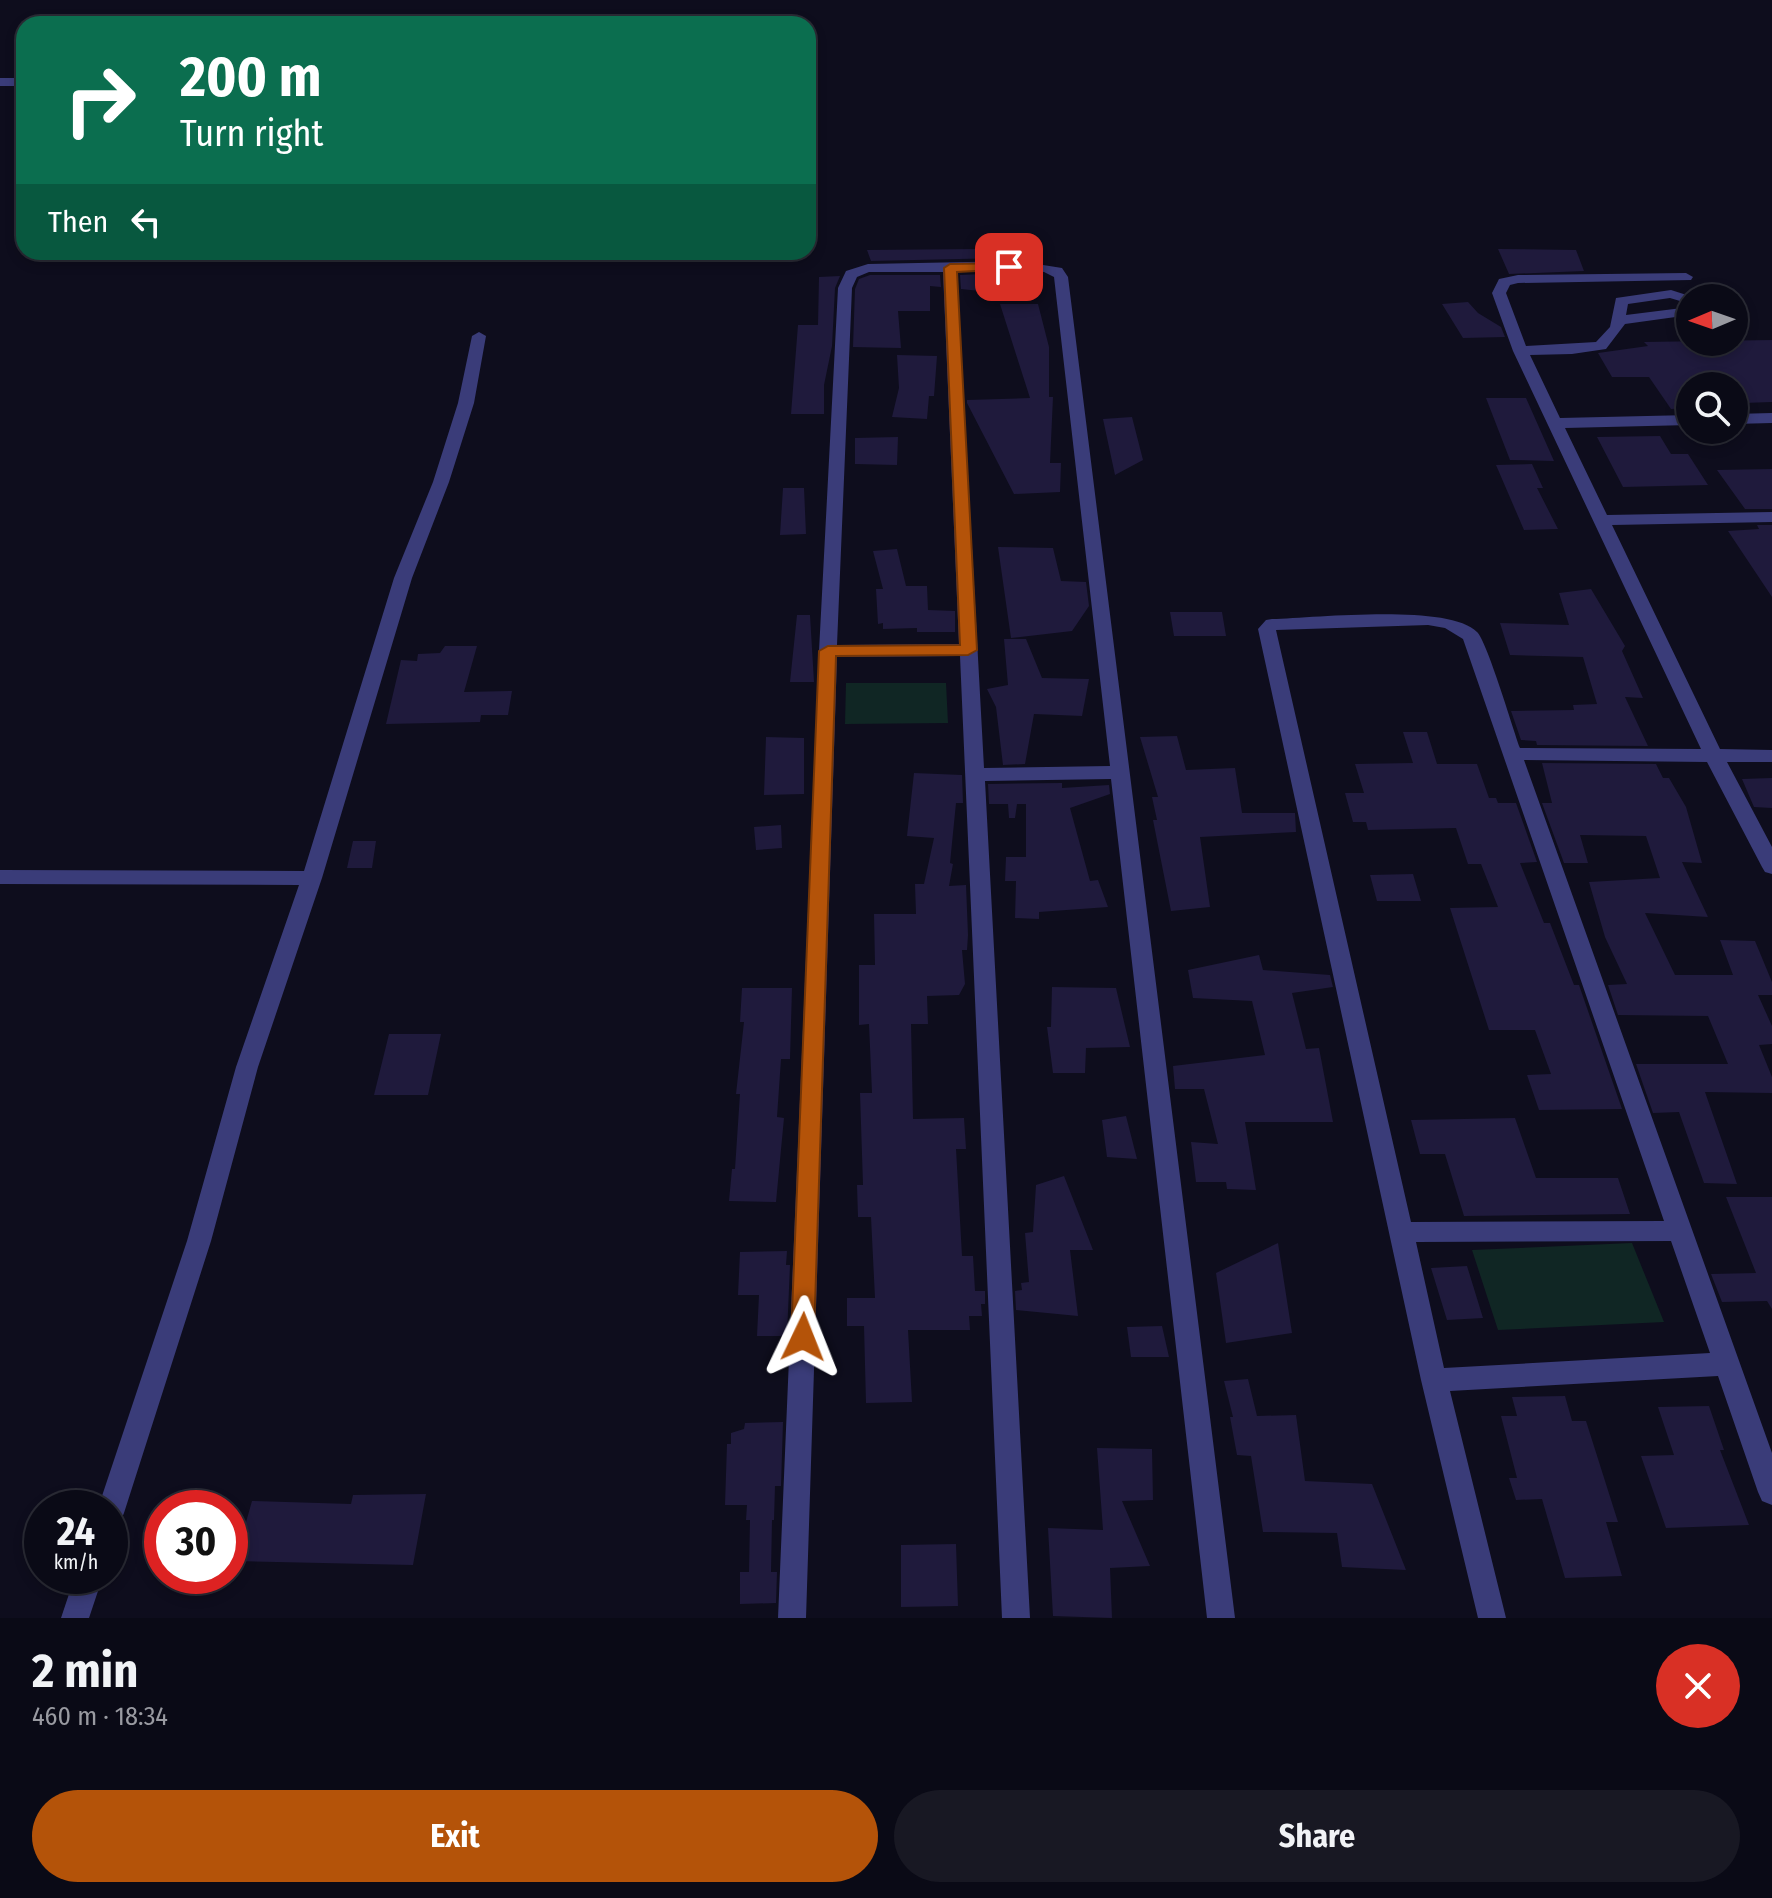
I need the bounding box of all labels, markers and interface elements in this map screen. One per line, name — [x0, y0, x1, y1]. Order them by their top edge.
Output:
text: 200 m — [180, 44, 321, 111]
icon: right — [48, 48, 152, 152]
text: Turn right — [180, 112, 323, 156]
icon: left — [124, 200, 168, 244]
text: Then — [48, 204, 108, 240]
pin — [975, 233, 1043, 301]
icon: arrive — [987, 245, 1031, 289]
north arrow — [1676, 284, 1748, 356]
map controls — [1676, 284, 1748, 444]
button: search — [1676, 372, 1748, 444]
position arrow — [761, 1295, 845, 1379]
speed limit sign: 30 — [144, 1490, 248, 1594]
text: 24 — [57, 1508, 95, 1556]
text: km/h — [54, 1550, 98, 1574]
text: 2 min — [32, 1642, 138, 1700]
button: close — [1656, 1644, 1740, 1728]
text: 460 m · 18:34 — [32, 1701, 168, 1732]
button: Exit — [32, 1790, 878, 1882]
button: Share — [894, 1790, 1740, 1882]

